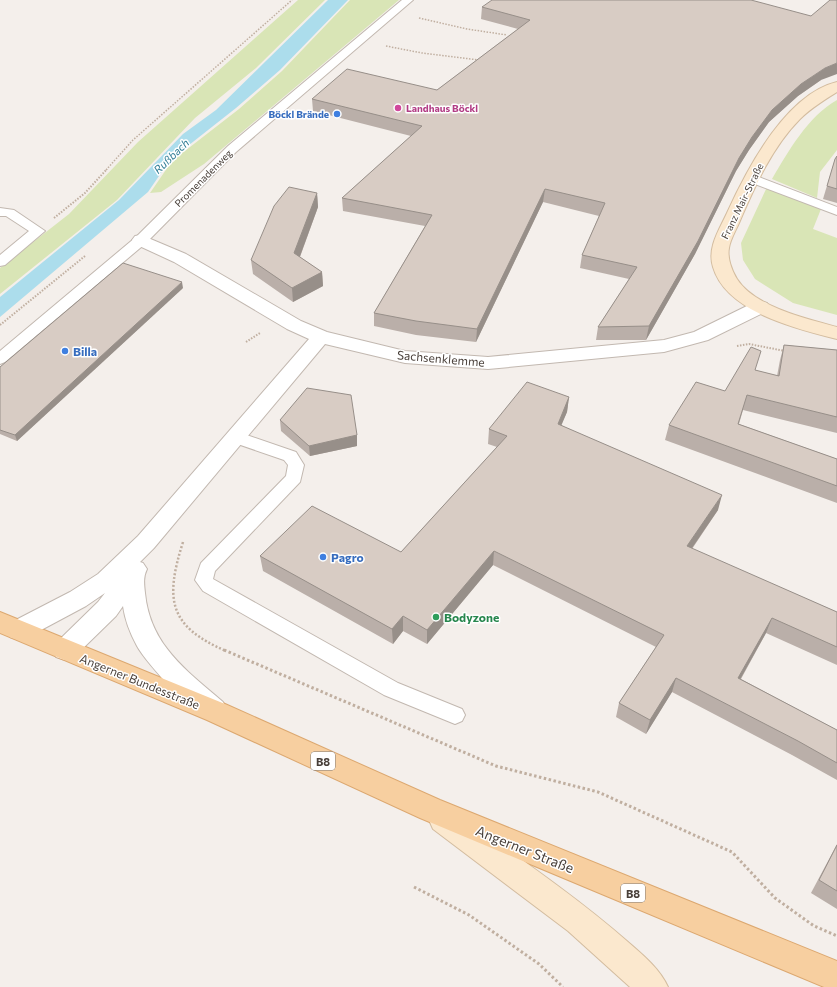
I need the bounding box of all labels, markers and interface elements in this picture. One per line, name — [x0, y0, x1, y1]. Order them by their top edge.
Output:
place label: Landhaus Böckl — [406, 102, 478, 114]
marker: Landhaus Böckl — [393, 103, 403, 113]
place label: Böckl Brände — [268, 108, 329, 120]
marker: Böckl Brände — [332, 109, 342, 119]
water label: Rußbach — [151, 136, 191, 176]
street label: Promenadenweg — [172, 146, 235, 209]
street label: Franz Mair-Straße — [718, 161, 766, 241]
place label: Billa — [73, 344, 97, 358]
marker: Billa — [60, 346, 70, 356]
street label: Sachsenklemme — [397, 347, 485, 369]
place label: Pagro — [331, 550, 364, 564]
marker: Pagro — [318, 552, 328, 562]
place label: Bodyzone — [444, 610, 499, 624]
marker: Bodyzone — [431, 612, 441, 622]
street label: Angerner Bundesstraße — [78, 651, 202, 711]
road number: B8 — [311, 752, 335, 770]
street label: Angerner Straße — [473, 822, 577, 876]
road number: B8 — [621, 884, 645, 902]

